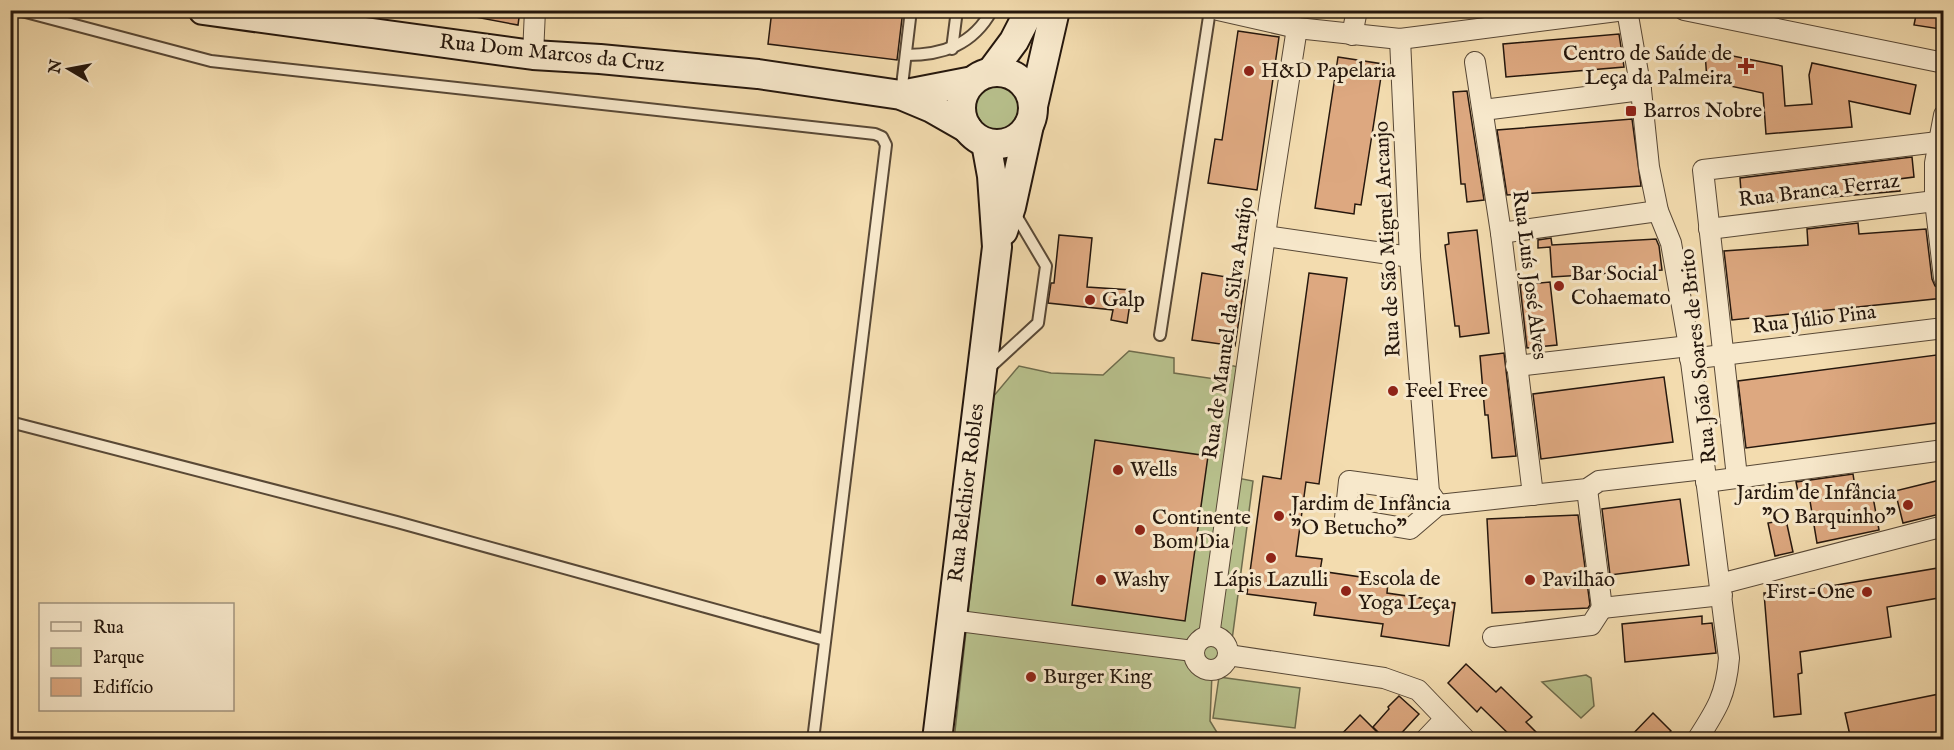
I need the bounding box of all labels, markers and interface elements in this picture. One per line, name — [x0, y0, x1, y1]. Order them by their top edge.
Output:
street label: Rua Dom Marcos da Cruz — [438, 29, 666, 79]
north arrow — [39, 39, 99, 99]
place label: Centro de Saúde de Leça da Palmeira — [1563, 41, 1733, 92]
marker: Centro de Saúde de Leça da Palmeira — [1737, 57, 1755, 75]
text: N — [45, 58, 67, 76]
place label: H&D Papelaria — [1261, 58, 1397, 85]
marker: H&D Papelaria — [1242, 64, 1256, 78]
place label: Barros Nobre — [1643, 98, 1762, 125]
marker: Barros Nobre — [1624, 104, 1638, 118]
street label: Rua de São Miguel Arcanjo — [1368, 120, 1408, 358]
street label: Rua Branca Ferraz — [1737, 168, 1901, 214]
street label: Rua Luís José Alves — [1505, 189, 1553, 361]
street label: Rua de Manuel da Silva Araújo — [1197, 195, 1261, 461]
street label: Rua João Soares de Brito — [1674, 247, 1724, 465]
place label: Bar Social Cohaemato — [1571, 261, 1671, 312]
marker: Bar Social Cohaemato — [1552, 279, 1566, 293]
place label: Galp — [1102, 287, 1145, 314]
marker: Galp — [1083, 293, 1097, 307]
street label: Rua Júlio Pina — [1751, 299, 1878, 341]
place label: Feel Free — [1405, 378, 1488, 405]
marker: Feel Free — [1386, 384, 1400, 398]
street label: Rua Belchior Robles — [943, 402, 991, 584]
place label: Wells — [1130, 457, 1178, 484]
marker: Wells — [1111, 463, 1125, 477]
place label: Jardim de Infância "O Barquinho" — [1734, 480, 1897, 531]
place label: Jardim de Infância "O Betucho" — [1289, 491, 1452, 542]
marker: Jardim de Infância "O Barquinho" — [1901, 498, 1915, 512]
place label: Continente Bom Dia — [1152, 505, 1251, 556]
marker: Jardim de Infância "O Betucho" — [1272, 509, 1286, 523]
marker: Continente Bom Dia — [1133, 523, 1147, 537]
marker: Lápis Lazulli — [1264, 551, 1278, 565]
place label: Escola de Yoga Leça — [1358, 566, 1451, 617]
place label: Washy — [1113, 567, 1170, 594]
place label: Lápis Lazulli — [1214, 567, 1328, 594]
place label: Pavilhão — [1542, 567, 1615, 594]
marker: Washy — [1094, 573, 1108, 587]
marker: Pavilhão — [1523, 573, 1537, 587]
place label: First-One — [1766, 579, 1855, 606]
marker: Escola de Yoga Leça — [1339, 584, 1353, 598]
marker: First-One — [1860, 585, 1874, 599]
legend — [39, 603, 234, 711]
text: Rua — [93, 617, 124, 640]
text: Parque — [93, 647, 144, 670]
place label: Burger King — [1043, 664, 1153, 691]
marker: Burger King — [1024, 670, 1038, 684]
text: Edifício — [93, 677, 154, 700]

